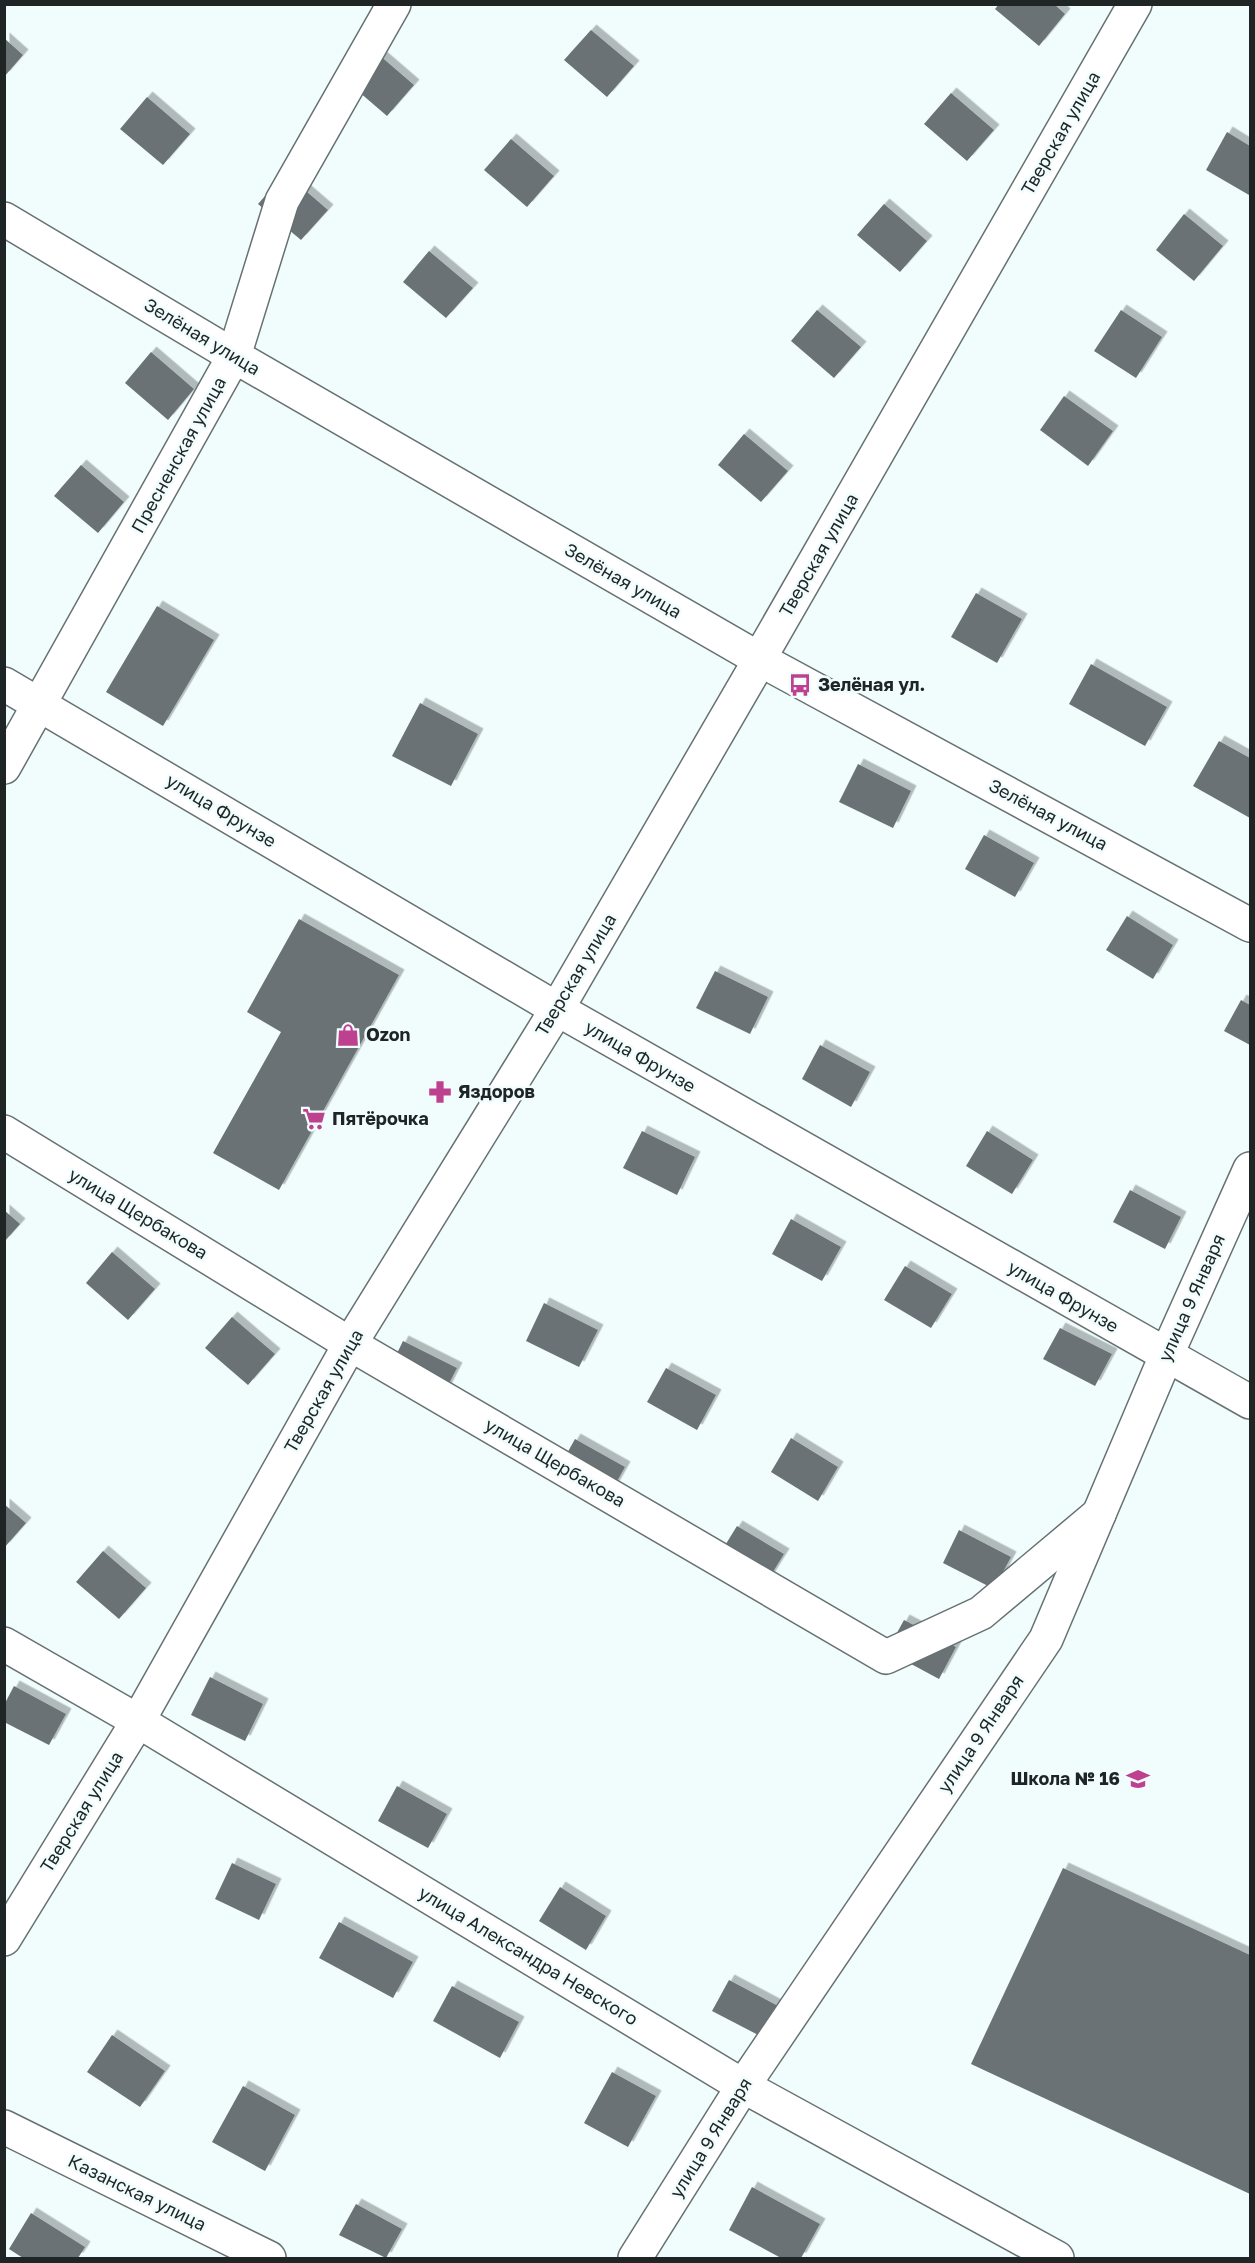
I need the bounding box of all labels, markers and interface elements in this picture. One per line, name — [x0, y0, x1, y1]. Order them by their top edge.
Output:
street label: Тверская улица — [1016, 67, 1104, 198]
street label: Зелёная улица — [141, 293, 264, 379]
street label: Пресненская улица — [126, 373, 230, 536]
street label: Тверская улица — [774, 489, 862, 620]
street label: Зелёная улица — [561, 538, 686, 623]
bus stop icon: Зелёная ул. — [787, 672, 813, 698]
place label: Зелёная ул. — [818, 673, 925, 695]
street label: улица Фрунзе — [163, 769, 280, 852]
street label: Зелёная улица — [985, 774, 1112, 855]
street label: Тверская улица — [530, 909, 620, 1040]
street label: улица Фрунзе — [581, 1016, 700, 1097]
shop icon: Ozon — [335, 1022, 361, 1048]
place label: Ozon — [366, 1023, 411, 1045]
pharmacy icon: Яздоров — [427, 1079, 453, 1105]
place label: Яздоров — [458, 1080, 535, 1102]
supermarket icon: Пятёрочка — [301, 1106, 327, 1132]
place label: Пятёрочка — [332, 1107, 429, 1129]
street label: улица Щербакова — [65, 1163, 212, 1263]
street label: улица 9 Января — [1153, 1230, 1229, 1365]
street label: улица Фрунзе — [1004, 1256, 1123, 1337]
street label: Тверская улица — [279, 1325, 367, 1456]
street label: улица Щербакова — [481, 1413, 630, 1511]
street label: улица 9 Января — [933, 1670, 1028, 1797]
street label: Тверская улица — [35, 1747, 127, 1876]
school or university icon: Школа № 16 — [1125, 1766, 1151, 1792]
place label: Школа № 16 — [1010, 1767, 1120, 1789]
street label: улица Александра Невского — [415, 1881, 642, 2029]
street label: улица 9 Января — [664, 2073, 756, 2202]
street label: Казанская улица — [65, 2149, 210, 2235]

